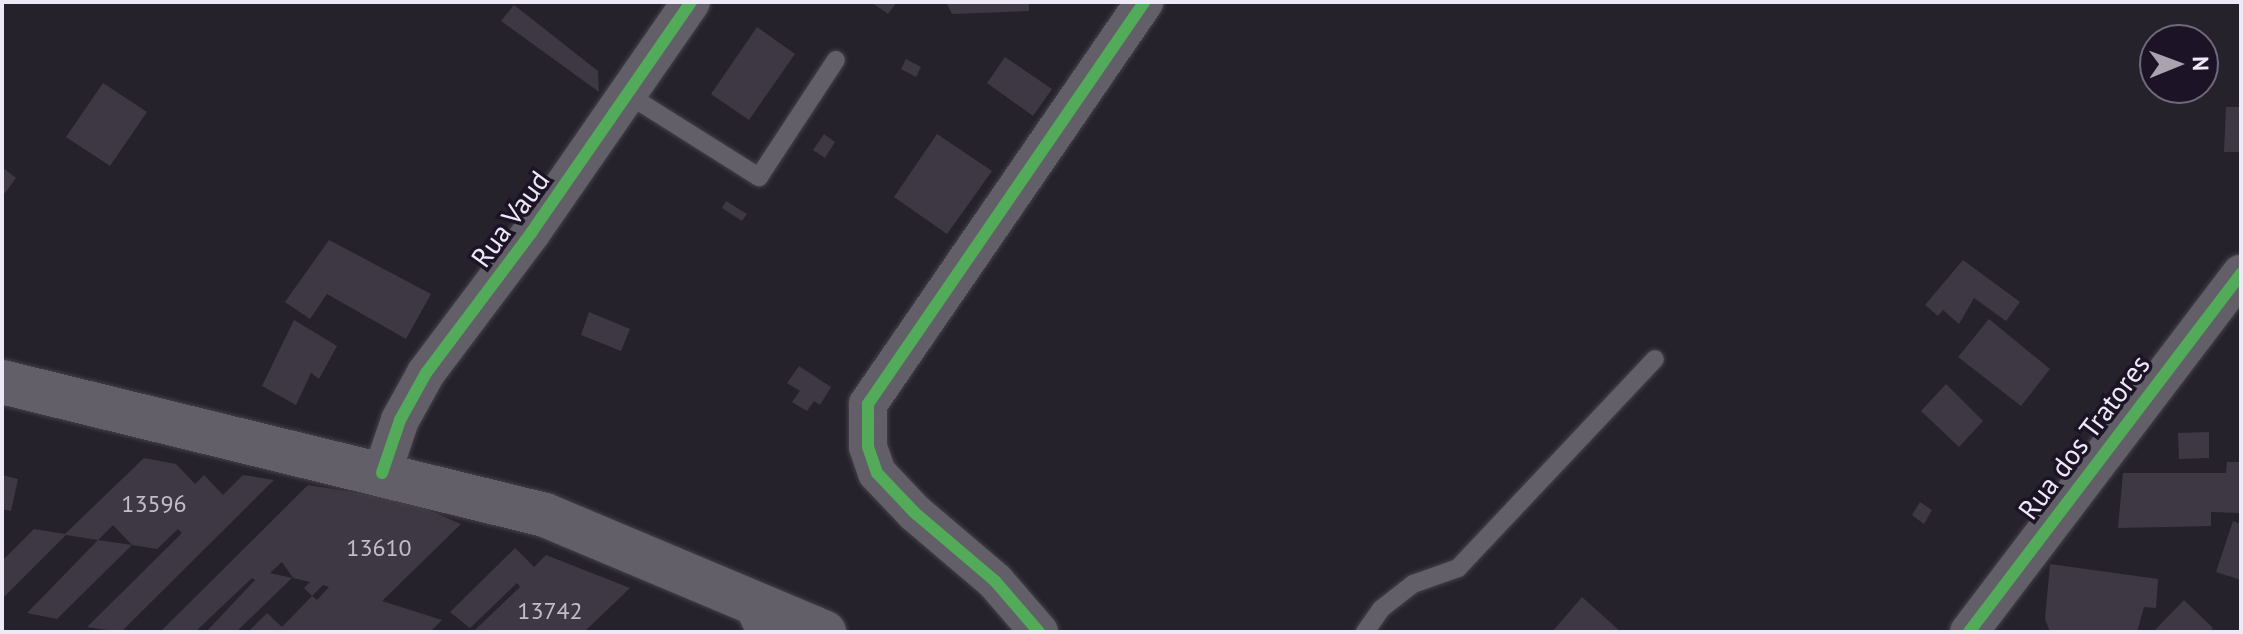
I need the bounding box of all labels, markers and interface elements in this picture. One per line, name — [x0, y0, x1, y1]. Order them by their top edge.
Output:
north arrow — [2139, 24, 2219, 104]
text: N — [2187, 56, 2215, 71]
street label: Rua Vaud — [464, 164, 556, 274]
street label: Rua dos Tratores — [2011, 348, 2157, 526]
house number: 13596 — [121, 490, 187, 518]
house number: 13610 — [346, 534, 412, 562]
house number: 13742 — [517, 597, 583, 625]

